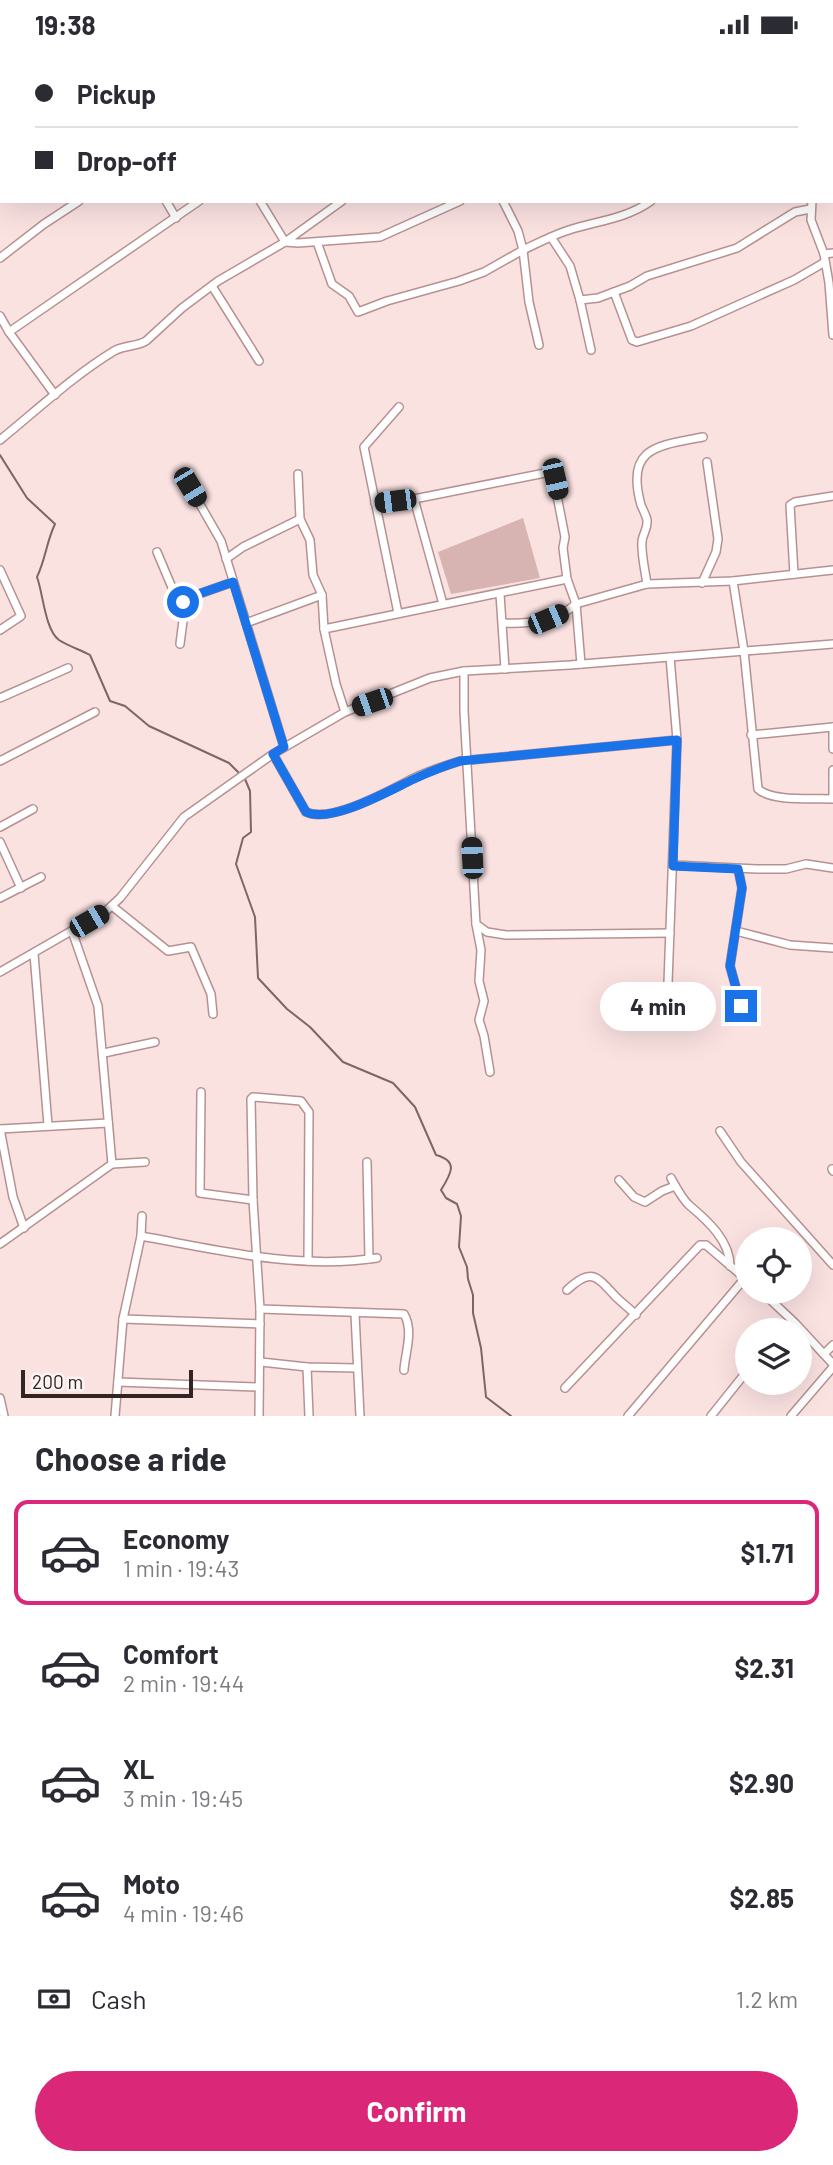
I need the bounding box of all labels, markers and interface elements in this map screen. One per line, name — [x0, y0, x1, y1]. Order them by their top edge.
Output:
text: 19:38 — [35, 9, 96, 40]
text: Pickup — [77, 78, 156, 109]
text: Drop-off — [77, 145, 177, 176]
car — [541, 456, 570, 502]
car — [171, 464, 210, 510]
car — [373, 488, 418, 514]
route start — [167, 586, 199, 618]
car — [525, 601, 572, 637]
car — [349, 685, 396, 719]
car — [461, 836, 484, 880]
car — [66, 901, 113, 941]
callout: 4 min — [601, 981, 716, 1031]
route end — [725, 990, 757, 1022]
text: 4 min — [630, 992, 686, 1020]
map controls — [735, 1227, 812, 1395]
button: locate — [735, 1227, 812, 1304]
button: layers — [735, 1318, 812, 1395]
scale bar — [21, 1367, 192, 1399]
text: 200 m — [32, 1370, 83, 1393]
text: Choose a ride — [35, 1439, 227, 1477]
icon: car — [39, 1521, 102, 1584]
text: Economy — [123, 1523, 229, 1554]
text: $1.71 — [741, 1537, 794, 1568]
text: 1 min · 19:43 — [123, 1554, 239, 1582]
icon: car — [39, 1636, 102, 1699]
text: Comfort — [123, 1638, 219, 1669]
text: $2.31 — [734, 1652, 794, 1683]
text: 2 min · 19:44 — [123, 1669, 244, 1697]
icon: car — [39, 1751, 102, 1814]
text: XL — [123, 1753, 154, 1784]
text: $2.90 — [729, 1767, 794, 1798]
text: 3 min · 19:45 — [123, 1784, 243, 1812]
icon: car — [39, 1866, 102, 1929]
text: Moto — [123, 1868, 180, 1899]
text: $2.85 — [729, 1882, 794, 1913]
text: 4 min · 19:46 — [123, 1899, 244, 1927]
icon: cash — [35, 1980, 73, 2018]
text: Cash — [91, 1983, 146, 2014]
text: 1.2 km — [736, 1985, 798, 2013]
button: Confirm — [35, 2071, 798, 2151]

